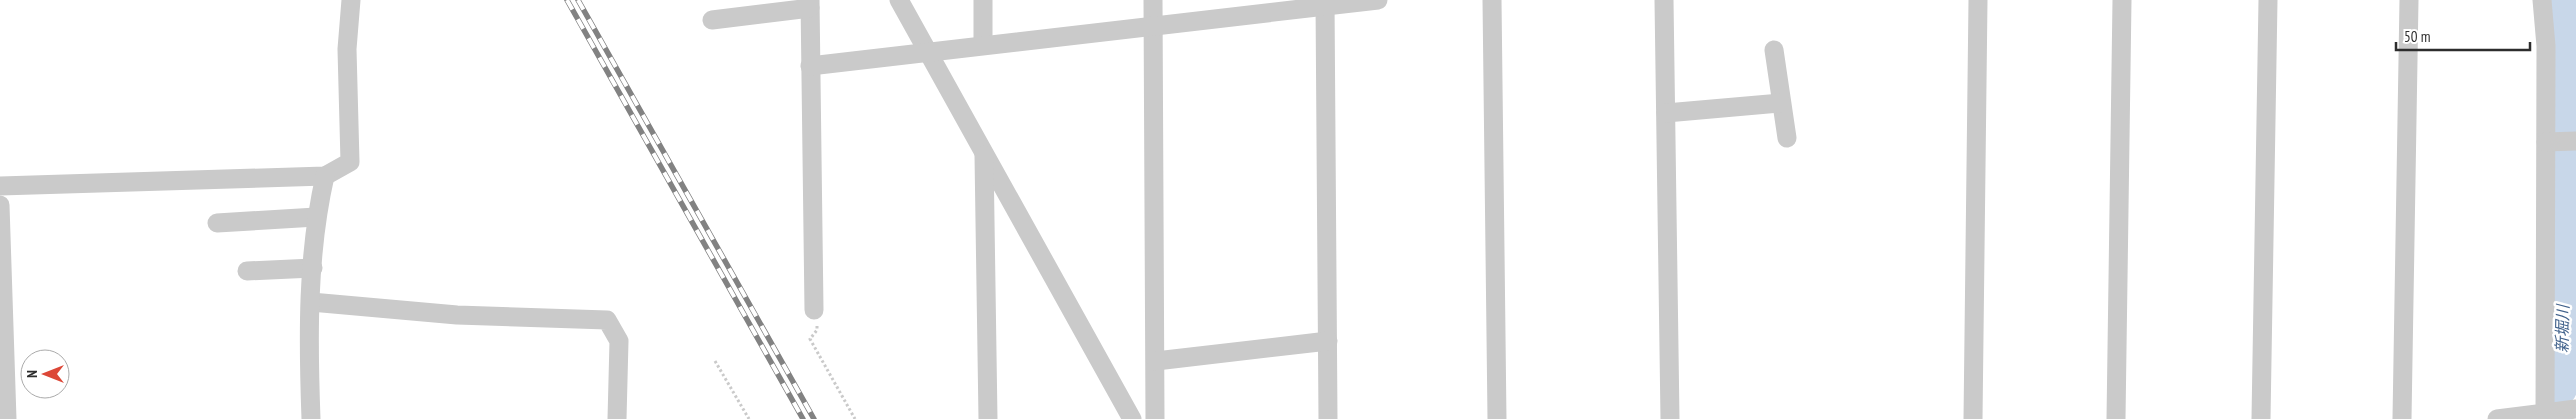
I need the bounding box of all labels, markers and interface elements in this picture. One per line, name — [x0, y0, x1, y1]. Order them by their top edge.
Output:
scale bar — [2396, 20, 2530, 52]
text: 50 m — [2404, 27, 2430, 46]
water label: 新堀川 — [2552, 303, 2572, 353]
north arrow — [20, 349, 70, 399]
text: N — [23, 370, 41, 378]

